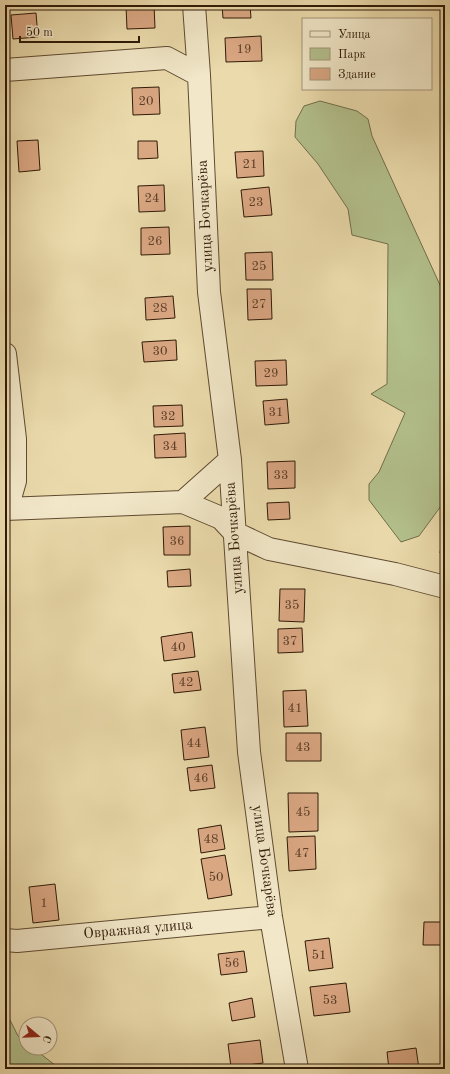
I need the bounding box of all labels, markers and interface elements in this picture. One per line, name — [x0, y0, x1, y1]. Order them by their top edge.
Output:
scale bar — [20, 18, 139, 44]
legend — [302, 18, 432, 90]
text: 50 m — [26, 26, 53, 39]
text: Улица — [338, 29, 371, 41]
house number: 19 — [236, 43, 252, 56]
text: Парк — [338, 49, 366, 61]
text: Здание — [338, 69, 376, 81]
house number: 20 — [138, 95, 154, 108]
house number: 21 — [242, 158, 258, 171]
street label: улица Бочкарёва — [196, 159, 216, 272]
house number: 24 — [144, 192, 160, 205]
house number: 23 — [248, 196, 264, 209]
house number: 26 — [147, 235, 163, 248]
house number: 25 — [251, 260, 267, 273]
house number: 27 — [251, 298, 267, 311]
house number: 28 — [152, 302, 168, 315]
house number: 30 — [152, 345, 168, 358]
house number: 29 — [263, 367, 279, 380]
house number: 31 — [268, 406, 284, 419]
house number: 32 — [160, 410, 176, 423]
house number: 34 — [162, 440, 178, 453]
house number: 33 — [273, 469, 289, 482]
street label: улица Бочкарёва — [224, 481, 246, 595]
house number: 36 — [169, 535, 185, 548]
house number: 35 — [284, 599, 300, 612]
house number: 37 — [282, 635, 298, 648]
house number: 40 — [170, 641, 186, 654]
house number: 42 — [178, 676, 194, 689]
house number: 41 — [287, 702, 303, 715]
house number: 44 — [186, 737, 202, 750]
house number: 43 — [295, 741, 311, 754]
house number: 46 — [193, 772, 209, 785]
street label: улица Бочкарёва — [249, 804, 279, 918]
house number: 45 — [295, 806, 311, 819]
house number: 48 — [203, 833, 219, 846]
house number: 47 — [294, 847, 310, 860]
house number: 50 — [208, 871, 224, 884]
house number: 1 — [40, 897, 48, 910]
street label: Овражная улица — [83, 918, 194, 942]
house number: 51 — [311, 949, 327, 962]
house number: 56 — [224, 957, 240, 970]
house number: 53 — [322, 994, 338, 1007]
north arrow — [18, 1016, 58, 1056]
text: С — [40, 1034, 52, 1044]

